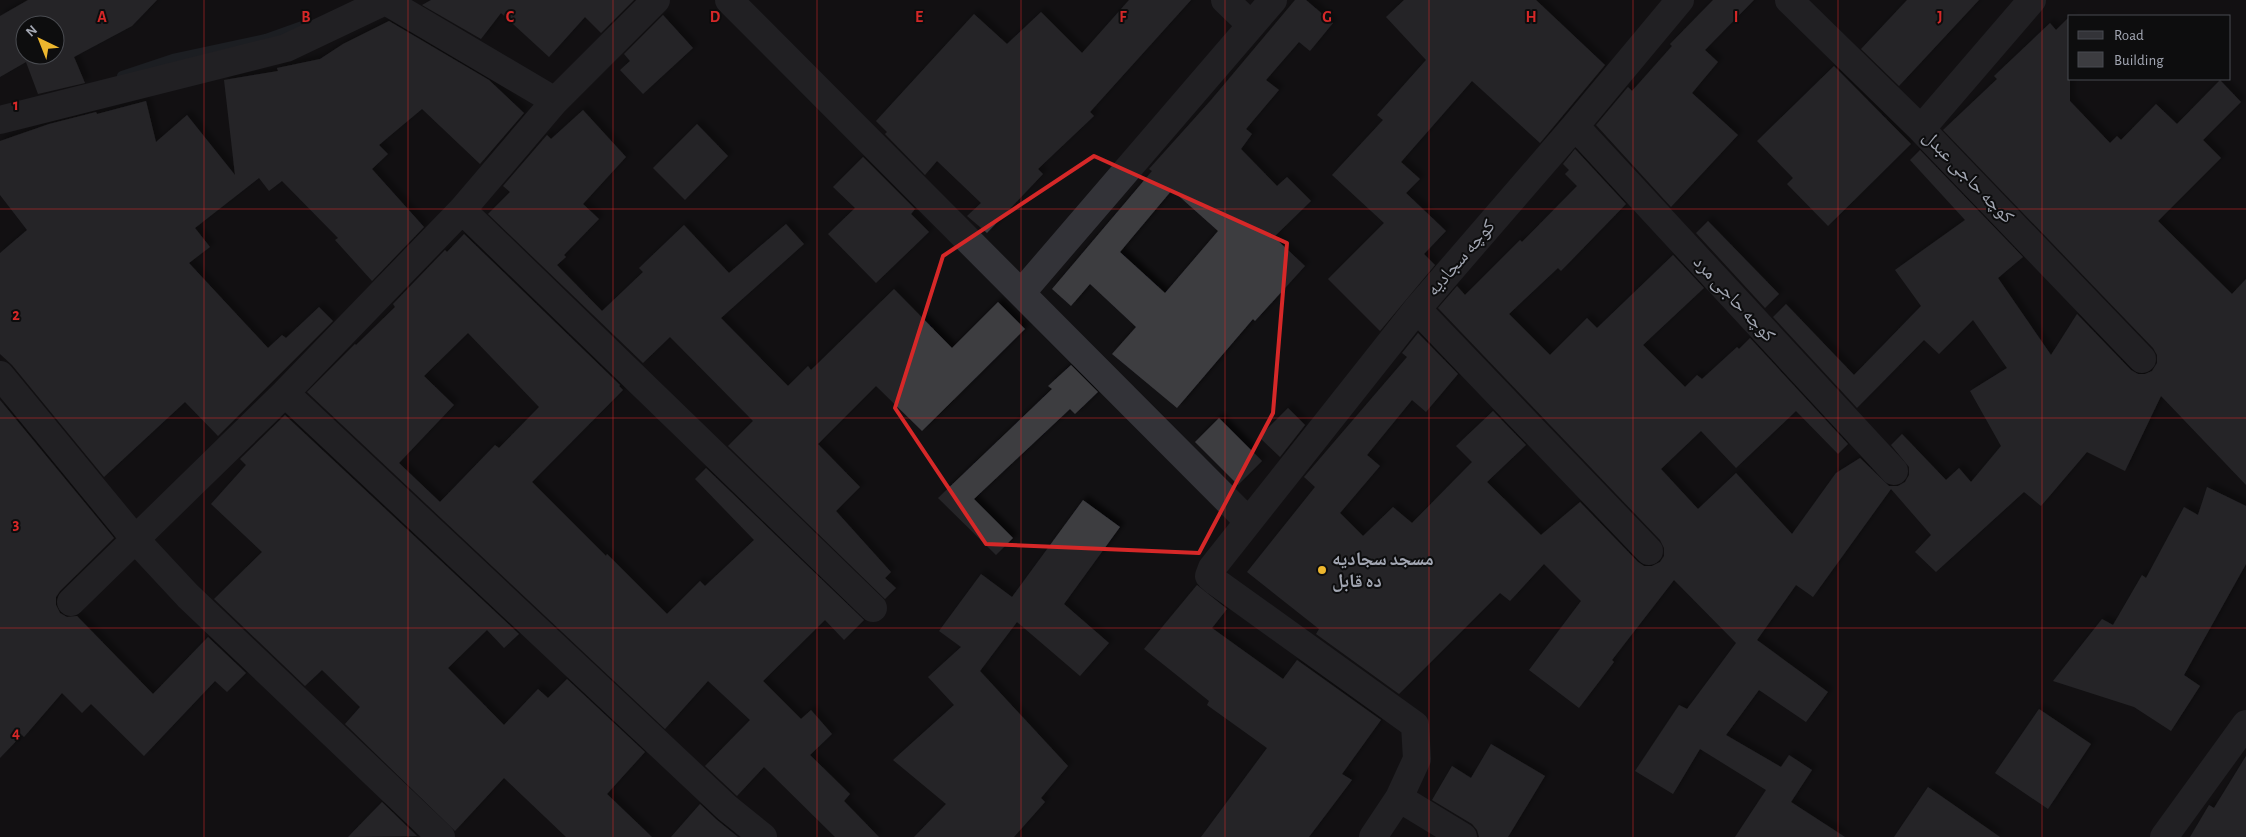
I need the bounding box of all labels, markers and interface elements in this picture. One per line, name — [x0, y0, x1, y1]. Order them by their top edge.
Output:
text: A — [97, 9, 107, 25]
text: B — [301, 9, 311, 25]
text: C — [506, 9, 515, 25]
text: D — [710, 9, 721, 25]
text: E — [915, 9, 923, 25]
text: F — [1119, 9, 1127, 25]
text: G — [1322, 9, 1332, 25]
text: H — [1525, 9, 1537, 25]
text: I — [1734, 9, 1738, 25]
text: J — [1937, 9, 1943, 25]
north arrow — [15, 15, 65, 65]
legend — [2068, 15, 2231, 80]
text: N — [23, 23, 40, 40]
text: Road — [2114, 28, 2144, 43]
text: Building — [2114, 53, 2164, 68]
text: 1 — [13, 97, 19, 113]
street label: کوچه حاجی عبدل — [1918, 127, 2017, 228]
street label: کوچه سجادیه — [1423, 216, 1500, 300]
street label: کوچه حاجی مرد — [1689, 252, 1779, 346]
text: 2 — [12, 307, 20, 323]
text: 3 — [13, 516, 20, 532]
place label: مسجد سجادیه ده قابل — [1332, 550, 1434, 592]
marker: مسجد سجادیه ده قابل — [1316, 564, 1328, 576]
text: 4 — [12, 725, 20, 741]

